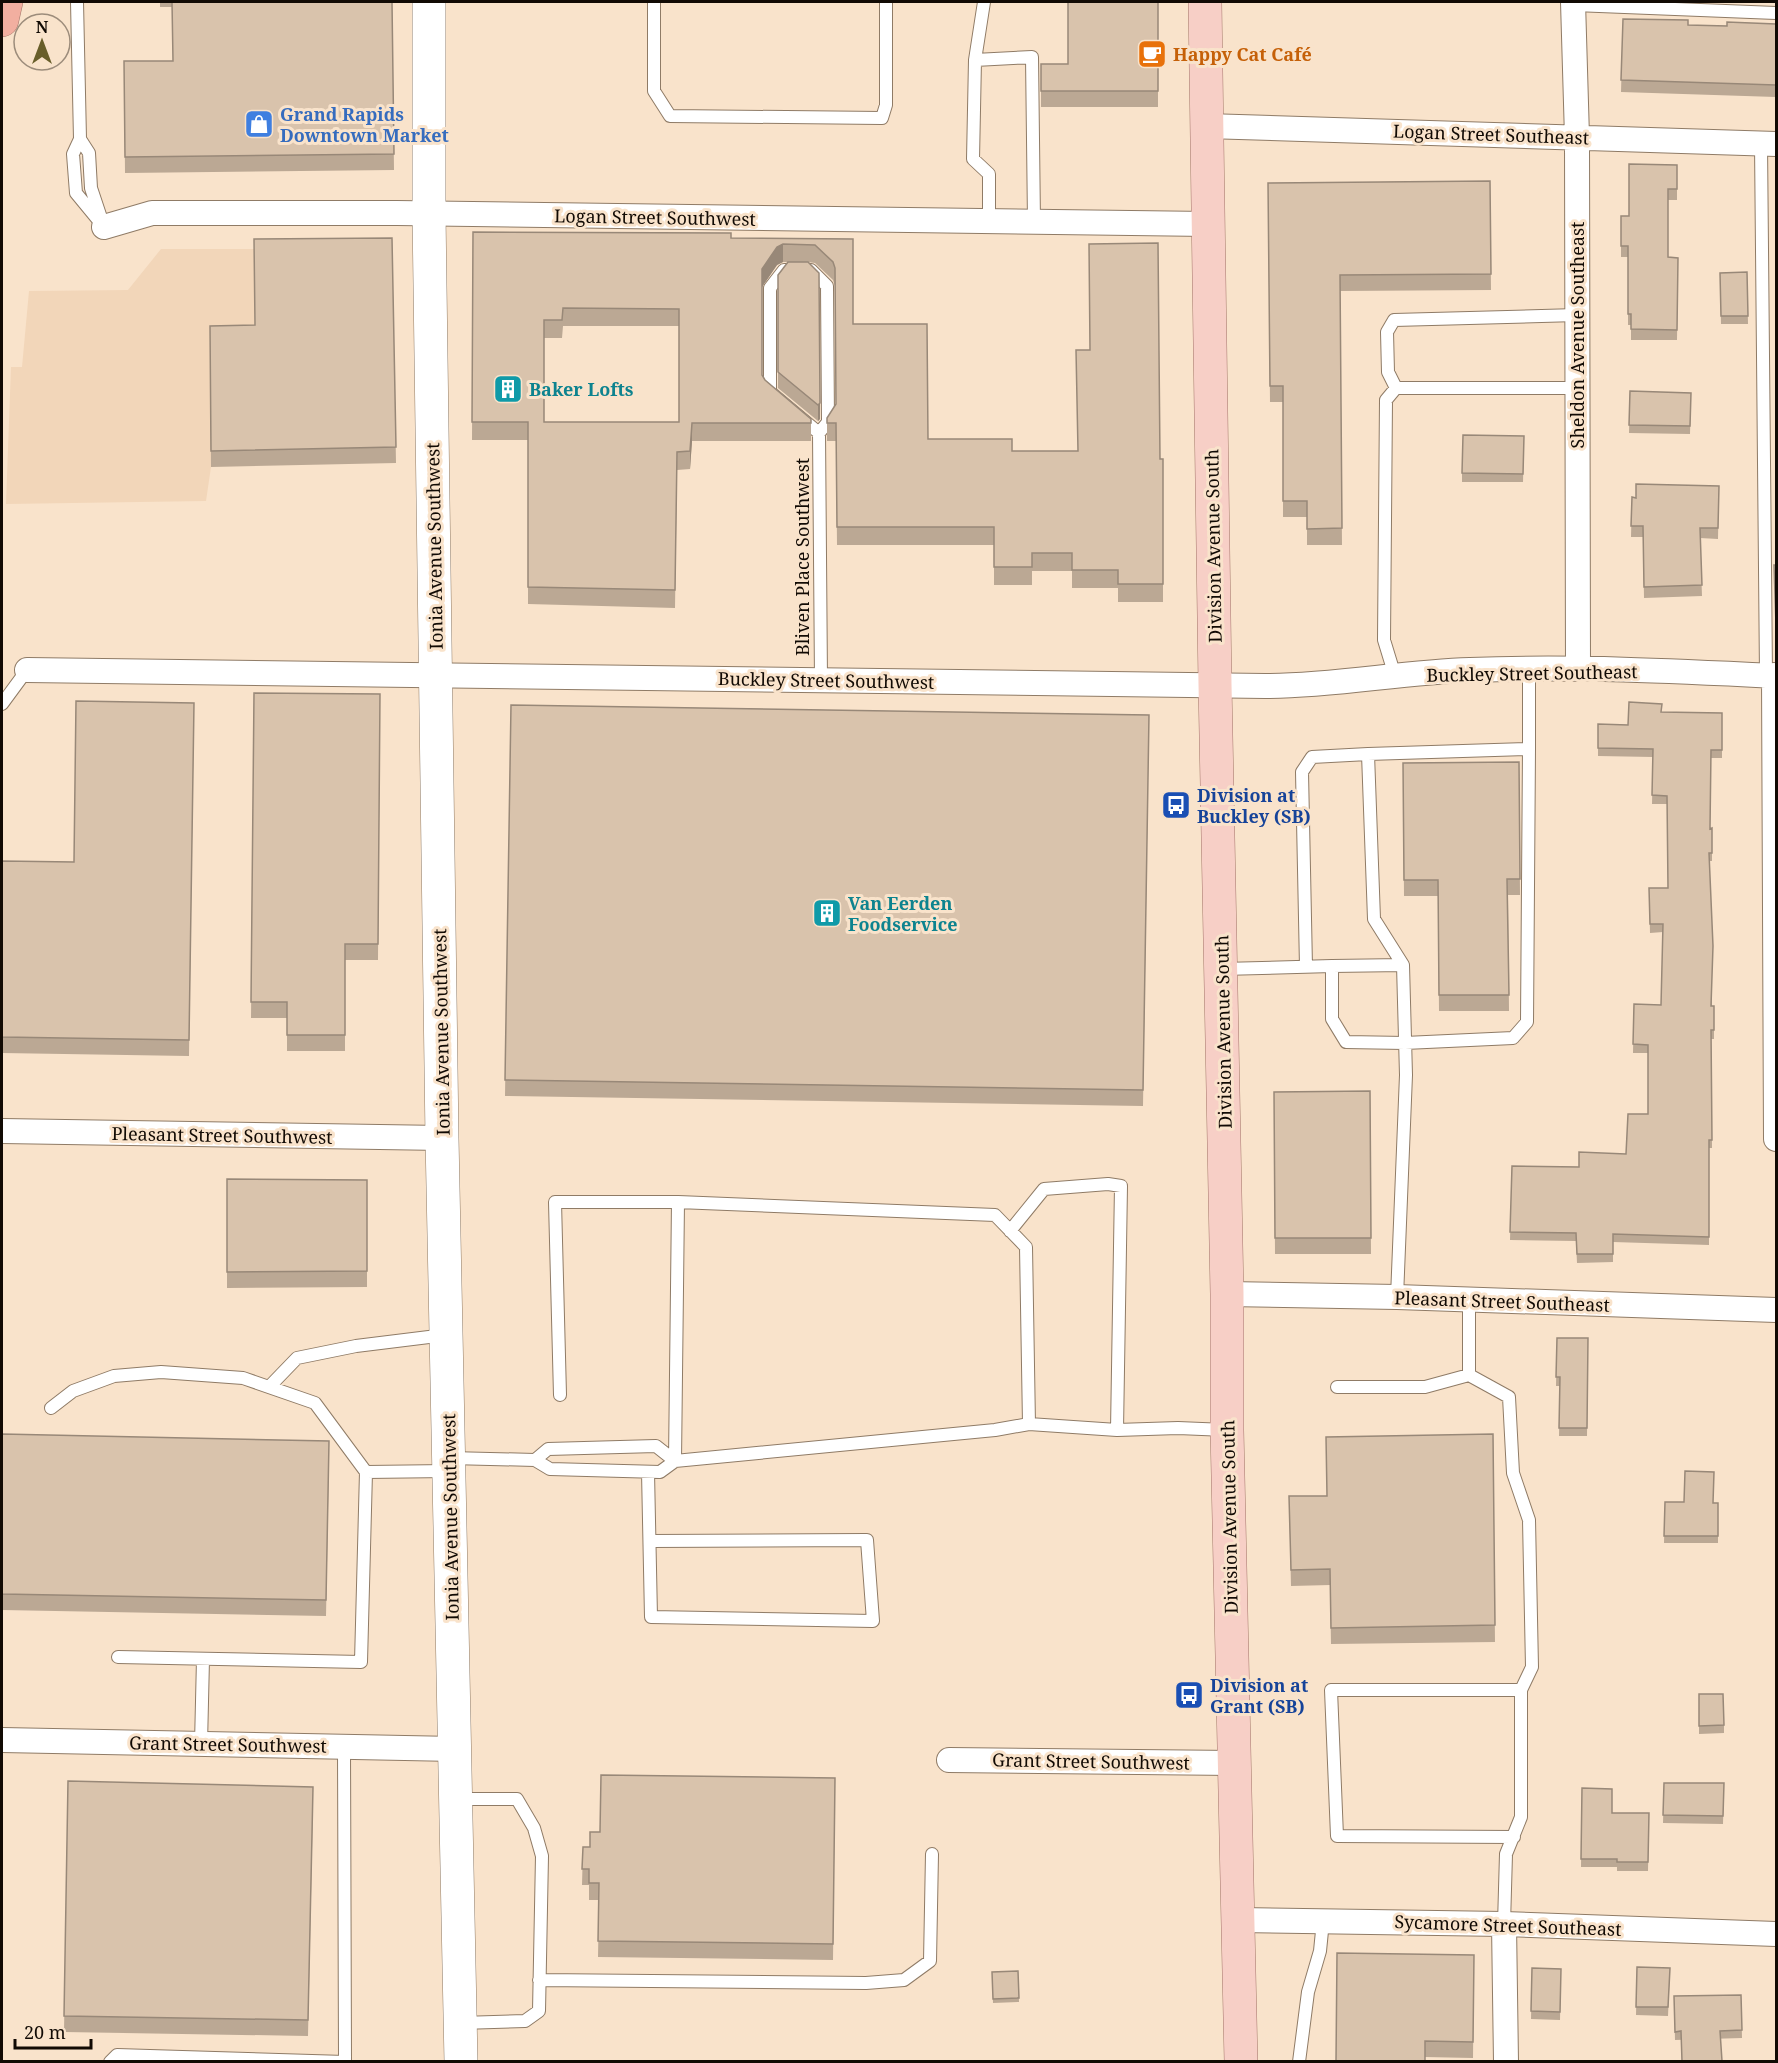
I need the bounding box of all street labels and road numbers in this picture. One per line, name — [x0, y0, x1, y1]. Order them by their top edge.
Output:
street label: Logan Street Southeast — [1393, 119, 1589, 149]
street label: Logan Street Southwest — [554, 203, 756, 231]
street label: Sheldon Avenue Southeast — [1565, 222, 1589, 448]
street label: Ionia Avenue Southwest — [420, 442, 448, 650]
street label: Division Avenue South — [1199, 449, 1227, 643]
street label: Bliven Place Southwest — [790, 458, 814, 656]
street label: Buckley Street Southeast — [1426, 659, 1638, 687]
street label: Buckley Street Southwest — [718, 666, 934, 694]
street label: Ionia Avenue Southwest — [427, 928, 455, 1136]
street label: Division Avenue South — [1209, 935, 1237, 1129]
street label: Pleasant Street Southwest — [111, 1121, 333, 1149]
street label: Pleasant Street Southeast — [1394, 1285, 1610, 1317]
street label: Ionia Avenue Southwest — [436, 1413, 464, 1621]
street label: Division Avenue South — [1215, 1420, 1243, 1614]
street label: Grant Street Southwest — [129, 1730, 327, 1758]
street label: Grant Street Southwest — [992, 1747, 1190, 1775]
street label: Sycamore Street Southeast — [1394, 1909, 1622, 1941]

